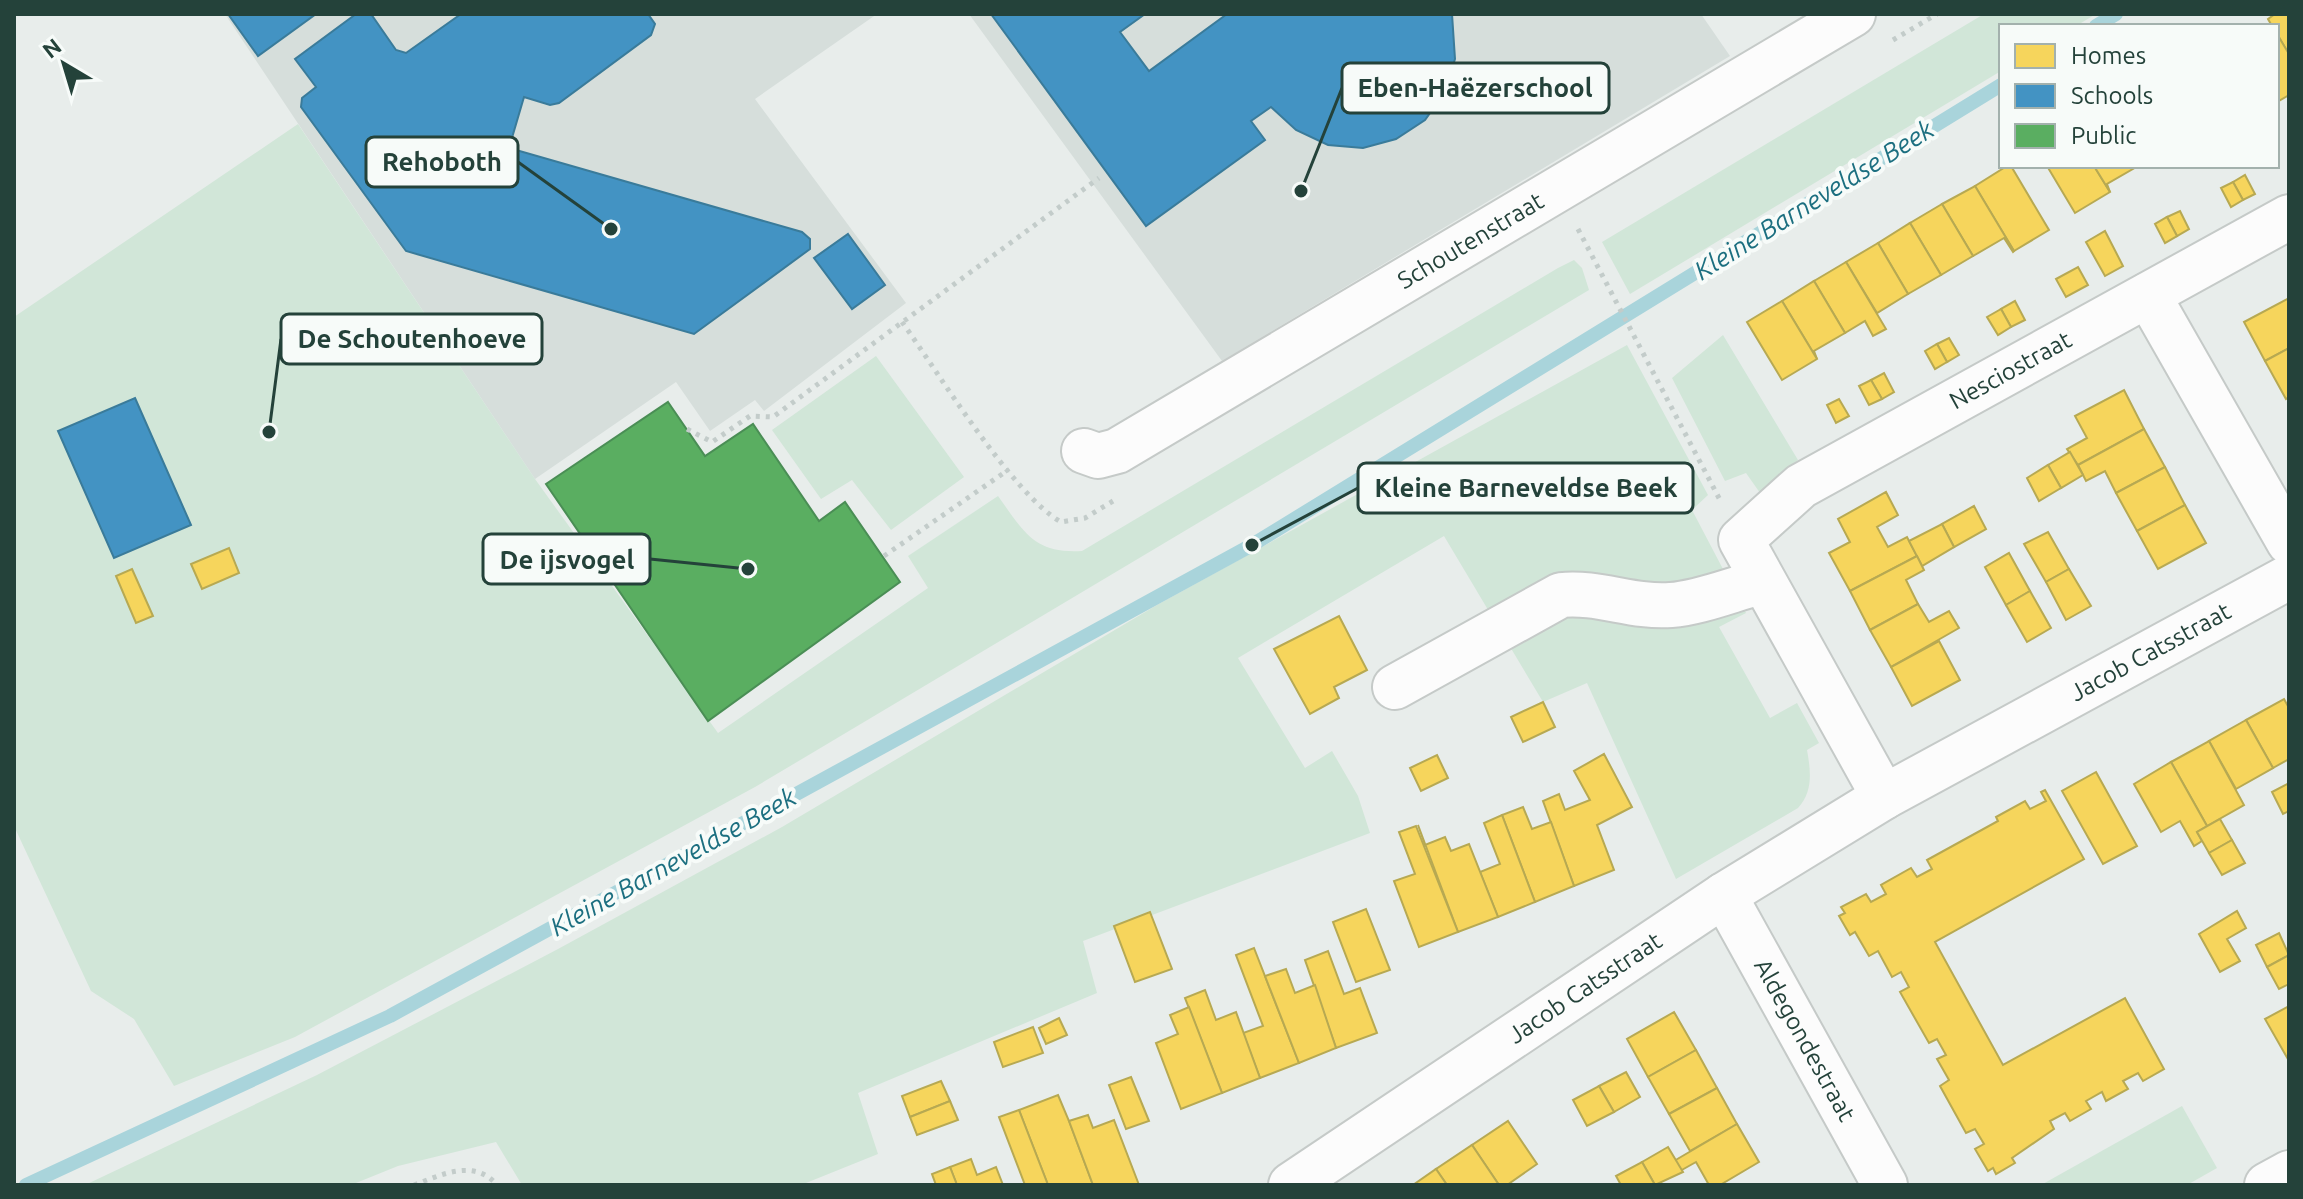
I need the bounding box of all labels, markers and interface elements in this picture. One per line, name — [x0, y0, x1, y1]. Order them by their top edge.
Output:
north arrow — [24, 24, 104, 104]
legend — [1999, 24, 2279, 168]
text: N — [37, 33, 66, 63]
text: Homes — [2071, 42, 2146, 69]
callout: Eben-Haëzerschool — [1342, 63, 1609, 113]
text: Eben-Haëzerschool — [1357, 73, 1593, 102]
text: Schools — [2071, 82, 2153, 109]
water label: Kleine Barneveldse Beek — [1689, 114, 1939, 285]
text: Public — [2071, 122, 2136, 149]
callout: Rehoboth — [366, 137, 518, 187]
text: Rehoboth — [382, 147, 502, 176]
street label: Schoutenstraat — [1393, 187, 1549, 294]
callout: De Schoutenhoeve — [281, 314, 542, 364]
text: De Schoutenhoeve — [297, 324, 527, 353]
street label: Nesciostraat — [1945, 325, 2076, 414]
callout: Kleine Barneveldse Beek — [1358, 463, 1693, 513]
text: Kleine Barneveldse Beek — [1374, 473, 1678, 502]
callout: De ijsvogel — [483, 534, 650, 584]
text: De ijsvogel — [500, 545, 635, 574]
street label: Jacob Catsstraat — [2065, 597, 2236, 706]
water label: Kleine Barneveldse Beek — [545, 782, 801, 941]
street label: Jacob Catsstraat — [1503, 926, 1667, 1049]
street label: Aldegondestraat — [1749, 954, 1861, 1126]

